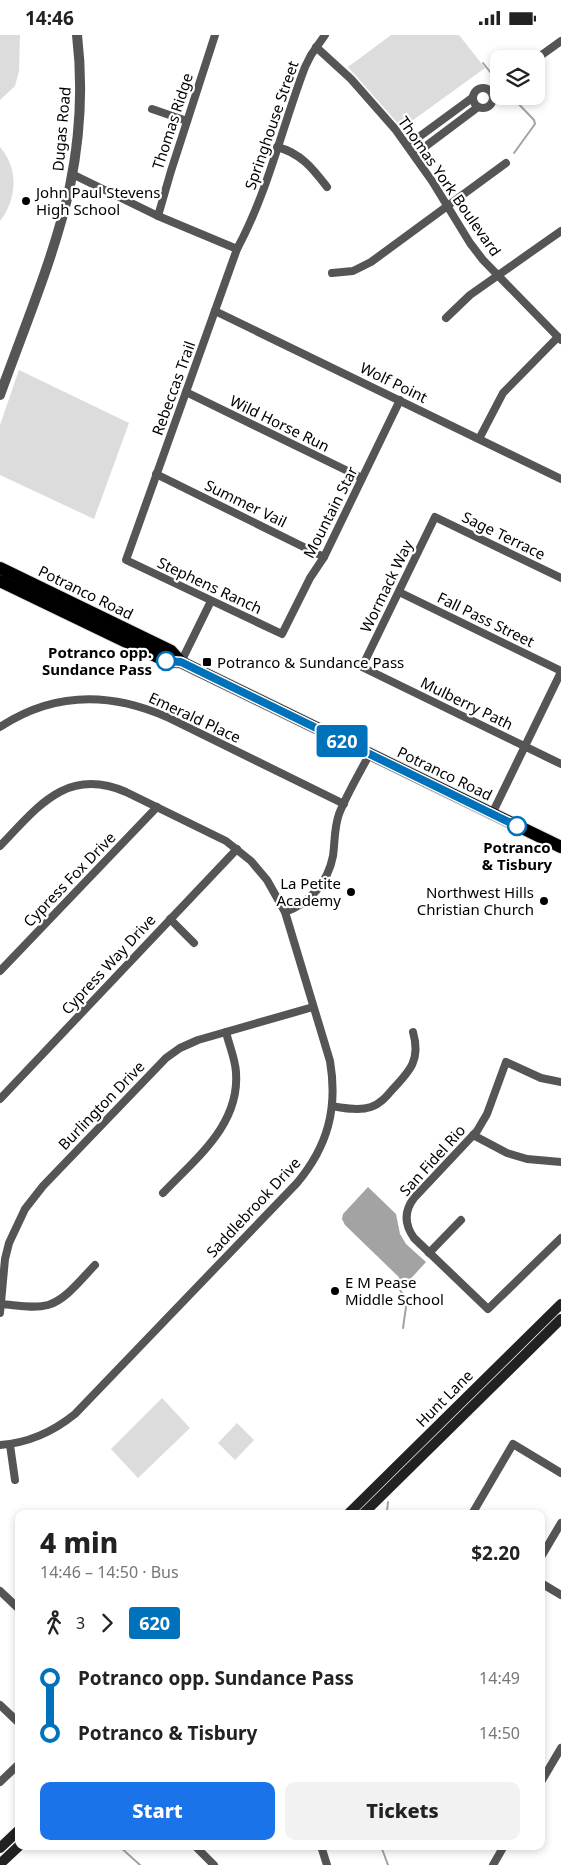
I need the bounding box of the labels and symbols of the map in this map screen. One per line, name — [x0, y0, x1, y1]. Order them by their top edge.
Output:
street label: Springhouse Street — [240, 57, 303, 192]
street label: Thomas Ridge — [147, 70, 197, 172]
street label: Dugas Road — [47, 86, 75, 172]
street label: Thomas York Boulevard — [394, 112, 506, 260]
place label: John Paul Stevens High School — [34, 182, 161, 219]
marker: John Paul Stevens High School — [20, 195, 32, 207]
street label: Rebeccas Trail — [147, 338, 199, 438]
street label: Wolf Point — [357, 357, 431, 407]
street label: Wild Horse Run — [227, 390, 333, 456]
street label: Mountain Star — [298, 463, 362, 561]
street label: Summer Vail — [202, 475, 290, 531]
street label: Sage Terrace — [459, 506, 549, 564]
street label: Wormack Way — [355, 536, 417, 635]
street label: Stephens Ranch — [155, 552, 265, 618]
street label: Potranco Road — [35, 560, 137, 624]
street label: Fall Pass Street — [434, 587, 538, 651]
place label: Potranco opp. Sundance Pass — [42, 642, 152, 679]
marker: Potranco opp. Sundance Pass — [156, 651, 176, 671]
place label: Potranco & Sundance Pass — [217, 652, 404, 672]
marker: Potranco & Sundance Pass — [201, 656, 213, 668]
street label: Mulberry Path — [417, 672, 517, 734]
street label: Emerald Place — [146, 687, 244, 747]
line badge: 620 — [313, 725, 371, 757]
street label: Potranco Road — [394, 741, 496, 805]
marker: Potranco & Tisbury — [507, 816, 527, 836]
street label: Cypress Fox Drive — [19, 827, 119, 931]
place label: Potranco & Tisbury — [482, 837, 553, 874]
place label: La Petite Academy — [276, 873, 341, 910]
place label: Northwest Hills Christian Church — [417, 882, 534, 919]
marker: La Petite Academy — [345, 886, 357, 898]
marker: Northwest Hills Christian Church — [538, 895, 550, 907]
street label: Cypress Way Drive — [56, 910, 160, 1018]
street label: Burlington Drive — [53, 1056, 149, 1154]
street label: San Fidel Rio — [395, 1120, 469, 1200]
street label: Saddlebrook Drive — [201, 1153, 305, 1261]
place label: E M Pease Middle School — [345, 1272, 444, 1309]
marker: E M Pease Middle School — [329, 1285, 341, 1297]
street label: Hunt Lane — [411, 1365, 477, 1431]

